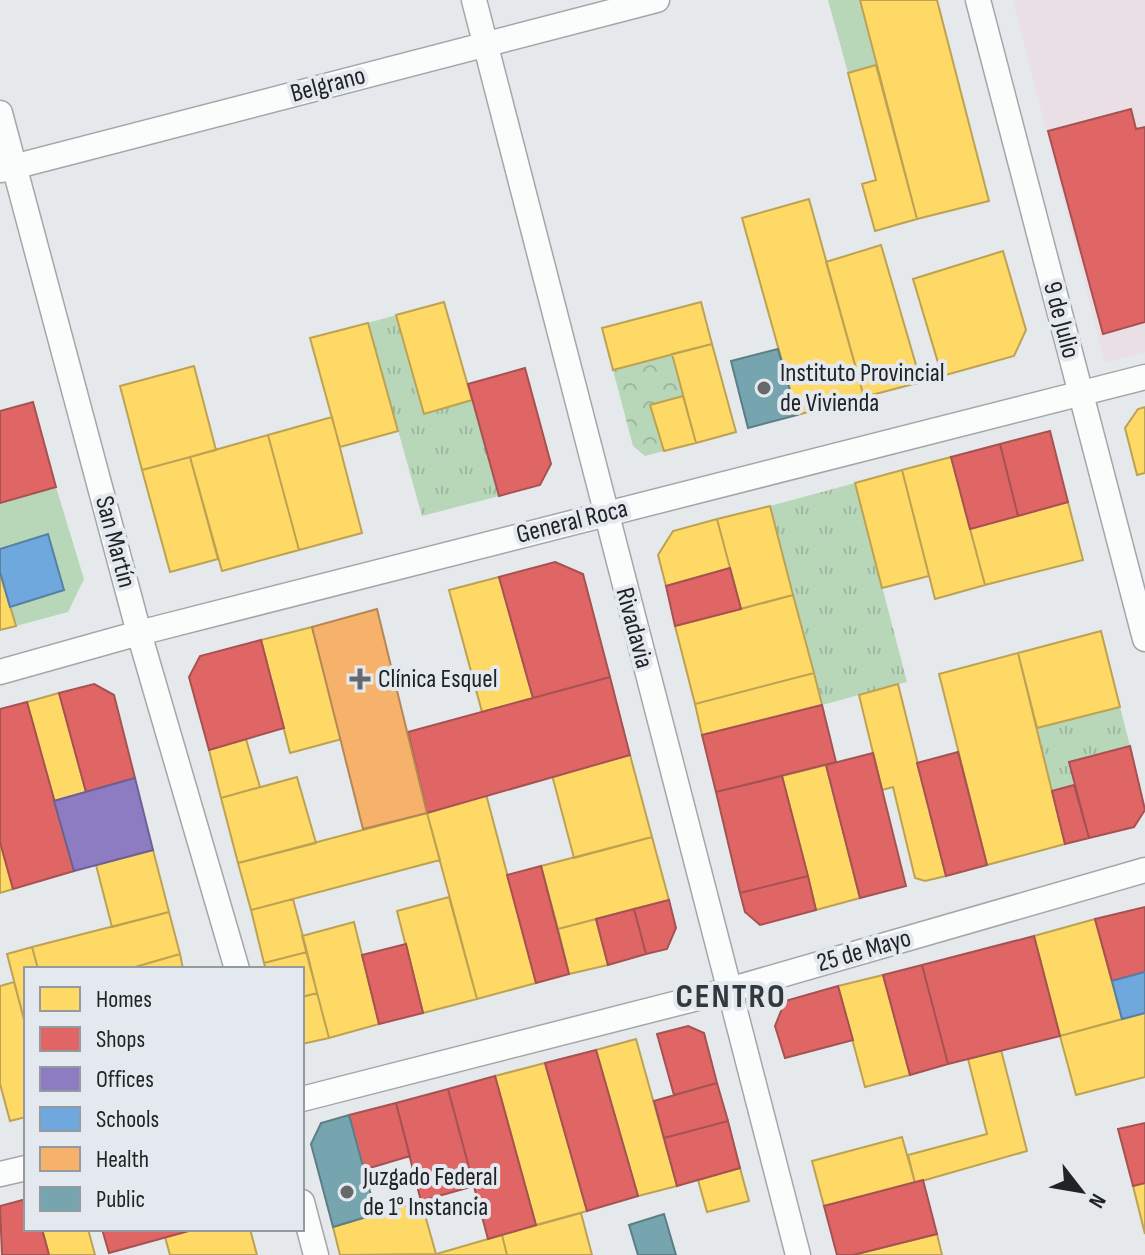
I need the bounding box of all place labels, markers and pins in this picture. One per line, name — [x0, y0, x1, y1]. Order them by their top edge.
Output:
place label: Instituto Provincial de Vivienda — [780, 358, 945, 419]
marker: Instituto Provincial de Vivienda — [755, 379, 773, 397]
place label: Clínica Esquel — [378, 664, 497, 695]
marker: Clínica Esquel — [349, 668, 371, 690]
place label: Juzgado Federal de 1° Instancia — [362, 1162, 497, 1223]
marker: Juzgado Federal de 1° Instancia — [338, 1183, 356, 1201]

